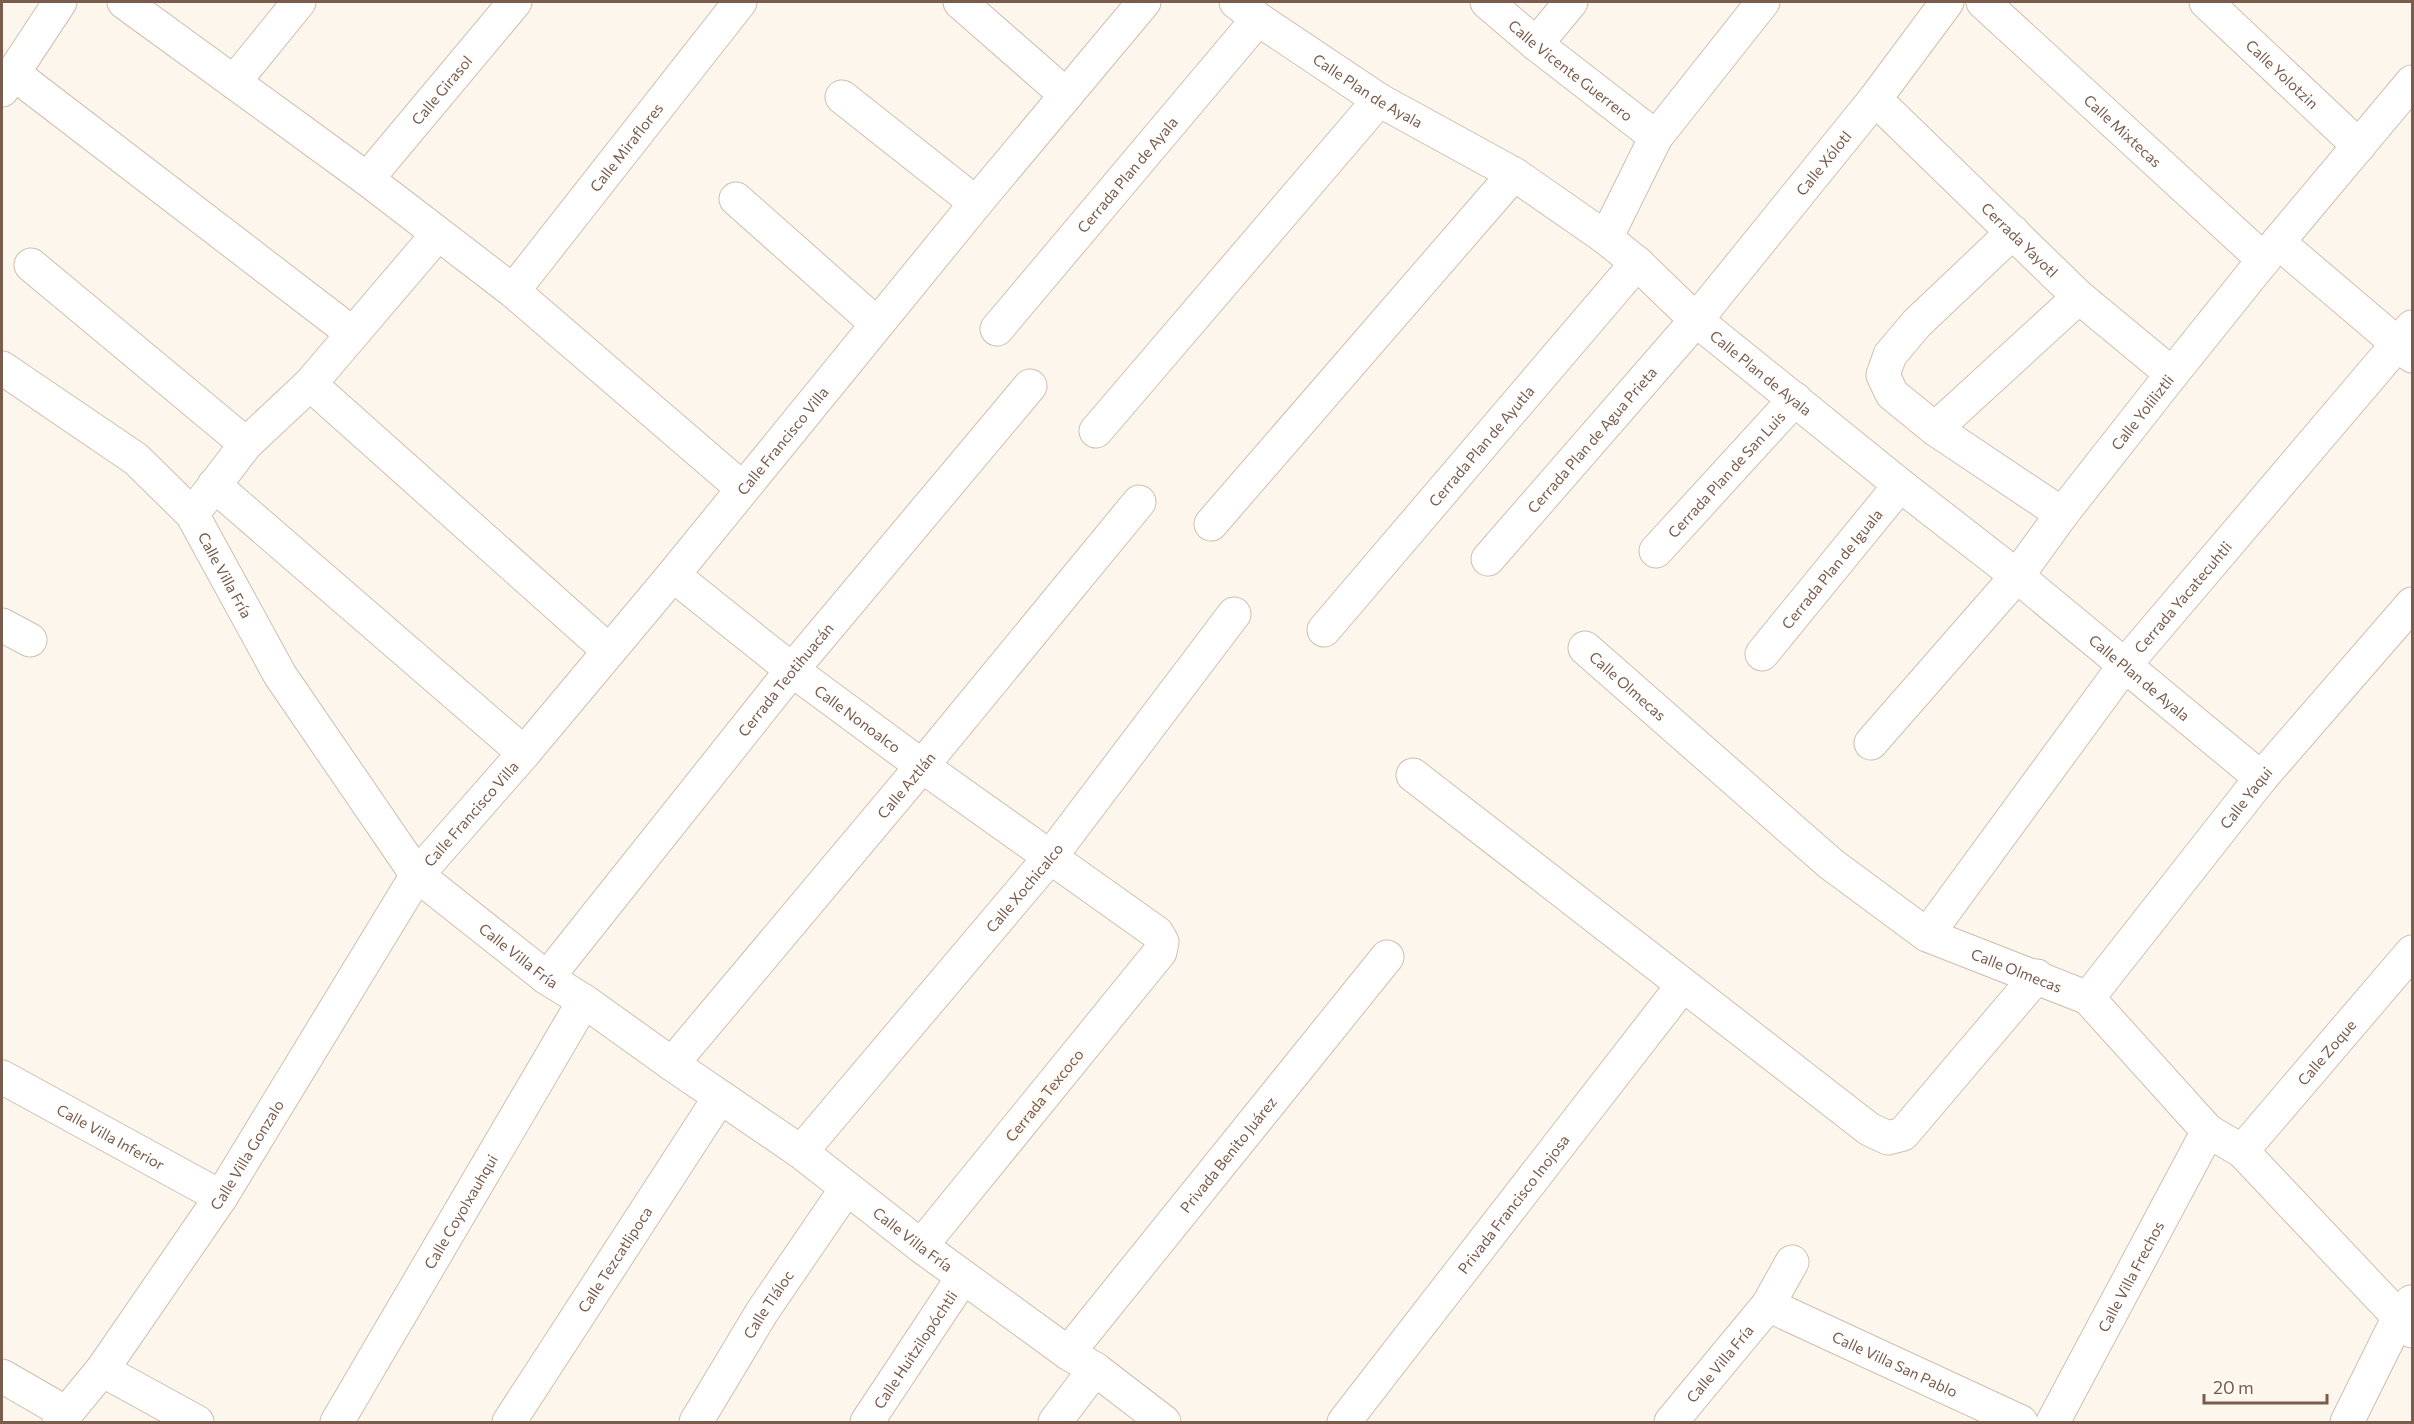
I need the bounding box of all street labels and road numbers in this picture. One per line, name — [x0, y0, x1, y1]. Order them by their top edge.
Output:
street label: Calle Vicente Guerrero — [1505, 16, 1636, 125]
street label: Calle Yolotzin — [2243, 36, 2322, 112]
street label: Calle Plan de Ayala — [1310, 50, 1426, 131]
street label: Calle Girasol — [407, 52, 475, 128]
street label: Calle Mixtecas — [2080, 90, 2166, 171]
street label: Calle Miraflores — [586, 99, 666, 195]
street label: Cerrada Plan de Ayala — [1073, 113, 1181, 236]
street label: Calle Xólotl — [1792, 127, 1855, 199]
street label: Cerrada Yayotl — [1978, 199, 2062, 281]
street label: Calle Plan de Ayala — [1707, 326, 1816, 419]
street label: Cerrada Plan de Agua Prieta — [1523, 363, 1660, 517]
street label: Calle Yoliliztli — [2107, 371, 2177, 453]
street label: Cerrada Plan de Ayutla — [1425, 382, 1538, 510]
street label: Calle Francisco Villa — [733, 383, 832, 498]
street label: Cerrada Plan de San Luis — [1664, 407, 1789, 541]
street label: Cerrada Plan de Iguala — [1777, 505, 1886, 632]
street label: Calle Villa Fría — [195, 529, 256, 621]
street label: Cerrada Yacatecuhtli — [2130, 537, 2235, 657]
street label: Cerrada Teotihuacán — [734, 619, 837, 740]
street label: Calle Plan de Ayala — [2085, 630, 2194, 724]
street label: Calle Olmecas — [1586, 647, 1670, 724]
street label: Calle Nonoalco — [811, 681, 904, 756]
street label: Calle Aztlán — [873, 748, 939, 822]
street label: Calle Francisco Villa — [420, 757, 522, 870]
street label: Calle Yaqui — [2216, 763, 2276, 832]
street label: Calle Xochicalco — [982, 840, 1067, 936]
street label: Calle Villa Fría — [476, 919, 561, 992]
street label: Calle Olmecas — [1969, 944, 2065, 996]
street label: Calle Zoque — [2293, 1016, 2360, 1089]
street label: Cerrada Texcoco — [1001, 1045, 1087, 1145]
street label: Privada Benito Juárez — [1176, 1093, 1280, 1216]
street label: Calle Villa Gonzalo — [206, 1096, 287, 1213]
street label: Calle Villa Inferior — [54, 1100, 168, 1173]
street label: Privada Francisco Inojosa — [1454, 1131, 1573, 1277]
street label: Calle Coyolxauhqui — [420, 1151, 501, 1272]
street label: Calle Tezcatlipoca — [574, 1203, 656, 1316]
street label: Calle Villa Fría — [870, 1203, 956, 1275]
street label: Calle Villa Frechos — [2094, 1218, 2167, 1335]
street label: Calle Tláloc — [739, 1267, 797, 1342]
street label: Calle Huitzilopóchtli — [869, 1287, 961, 1412]
street label: Calle Villa Fría — [1682, 1321, 1757, 1406]
street label: Calle Villa San Pablo — [1829, 1327, 1961, 1401]

